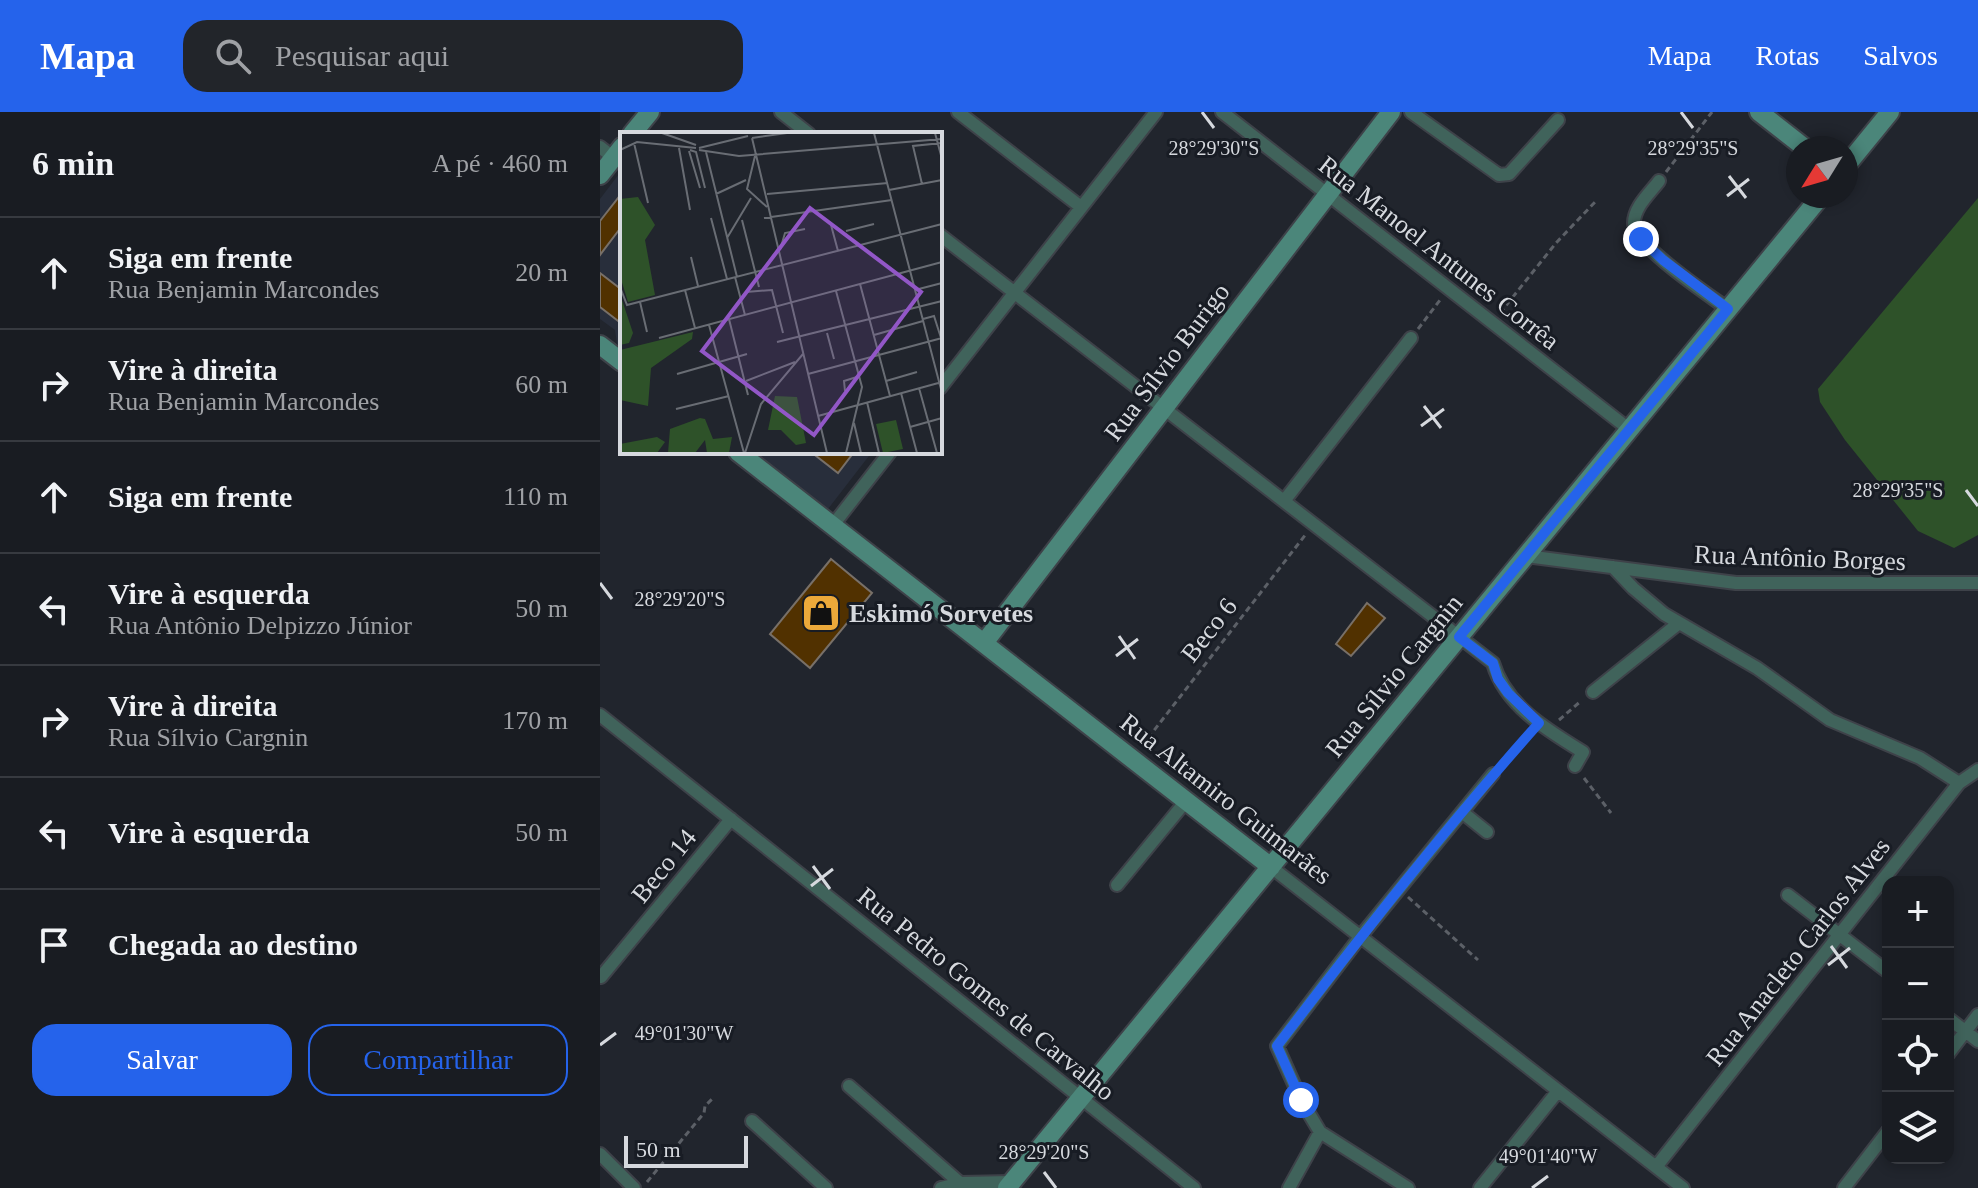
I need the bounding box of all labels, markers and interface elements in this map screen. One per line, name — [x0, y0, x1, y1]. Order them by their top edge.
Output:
search box — [183, 20, 743, 92]
icon: search — [211, 34, 255, 78]
text: Mapa — [40, 35, 135, 77]
text: Pesquisar aqui — [275, 39, 449, 72]
text: Mapa — [1648, 40, 1712, 71]
text: Rotas — [1756, 40, 1819, 71]
text: Salvos — [1863, 40, 1938, 71]
inset map — [620, 132, 942, 454]
north arrow — [1786, 136, 1858, 208]
text: 28°29'30"S — [1169, 137, 1259, 159]
text: 28°29'35"S — [1648, 137, 1738, 159]
text: 6 min — [32, 145, 114, 182]
text: A pé · 460 m — [432, 149, 568, 178]
street label: Rua Manoel Antunes Corrêa — [1313, 150, 1565, 356]
route end — [1623, 221, 1659, 257]
text: Siga em frente — [108, 241, 292, 274]
icon: ahead — [32, 251, 76, 295]
text: 20 m — [515, 258, 568, 287]
text: Rua Benjamin Marcondes — [108, 275, 380, 304]
street label: Rua Sílvio Burigo — [1098, 278, 1236, 446]
text: Vire à direita — [108, 353, 277, 386]
icon: right — [32, 363, 76, 407]
text: 60 m — [515, 370, 568, 399]
text: Rua Benjamin Marcondes — [108, 387, 380, 416]
icon: ahead — [32, 475, 76, 519]
text: 28°29'35"S — [1853, 479, 1943, 501]
text: Siga em frente — [108, 480, 292, 513]
text: 110 m — [503, 482, 568, 511]
street label: Rua Antônio Borges — [1694, 540, 1906, 576]
text: Vire à esquerda — [108, 577, 310, 610]
icon: left — [32, 587, 76, 631]
text: 28°29'20"S — [635, 588, 725, 610]
street label: Rua Sílvio Cargnin — [1320, 589, 1468, 763]
shop icon: Eskimó Sorvetes — [800, 592, 842, 634]
street label: Beco 6 — [1175, 592, 1243, 668]
text: 50 m — [515, 594, 568, 623]
place label: Eskimó Sorvetes — [849, 599, 1033, 628]
text: Rua Antônio Delpizzo Júnior — [108, 611, 412, 640]
text: Vire à direita — [108, 689, 277, 722]
icon: right — [32, 699, 76, 743]
text: 170 m — [502, 706, 568, 735]
street label: Rua Altamiro Guimarães — [1115, 708, 1337, 890]
text: Rua Sílvio Cargnin — [108, 723, 308, 752]
icon: left — [32, 811, 76, 855]
text: Vire à esquerda — [108, 816, 310, 849]
text: 50 m — [515, 818, 568, 847]
street label: Beco 14 — [626, 823, 702, 909]
street label: Rua Anacleto Carlos Alves — [1700, 832, 1896, 1072]
map controls — [1882, 876, 1954, 1164]
button: + — [1882, 876, 1954, 948]
street label: Rua Pedro Gomes de Carvalho — [852, 881, 1120, 1107]
icon: arrive — [32, 923, 76, 967]
text: Chegada ao destino — [108, 928, 358, 961]
button: − — [1882, 948, 1954, 1020]
button: locate — [1882, 1020, 1954, 1092]
text: 49°01'30"W — [635, 1022, 733, 1044]
button: Salvar — [32, 1024, 292, 1096]
button: Compartilhar — [308, 1024, 568, 1096]
route start — [1283, 1082, 1319, 1118]
button: layers — [1882, 1092, 1954, 1164]
scale bar — [624, 1132, 748, 1168]
text: 50 m — [636, 1137, 681, 1162]
text: 28°29'20"S — [999, 1141, 1089, 1163]
text: 49°01'40"W — [1499, 1145, 1597, 1167]

